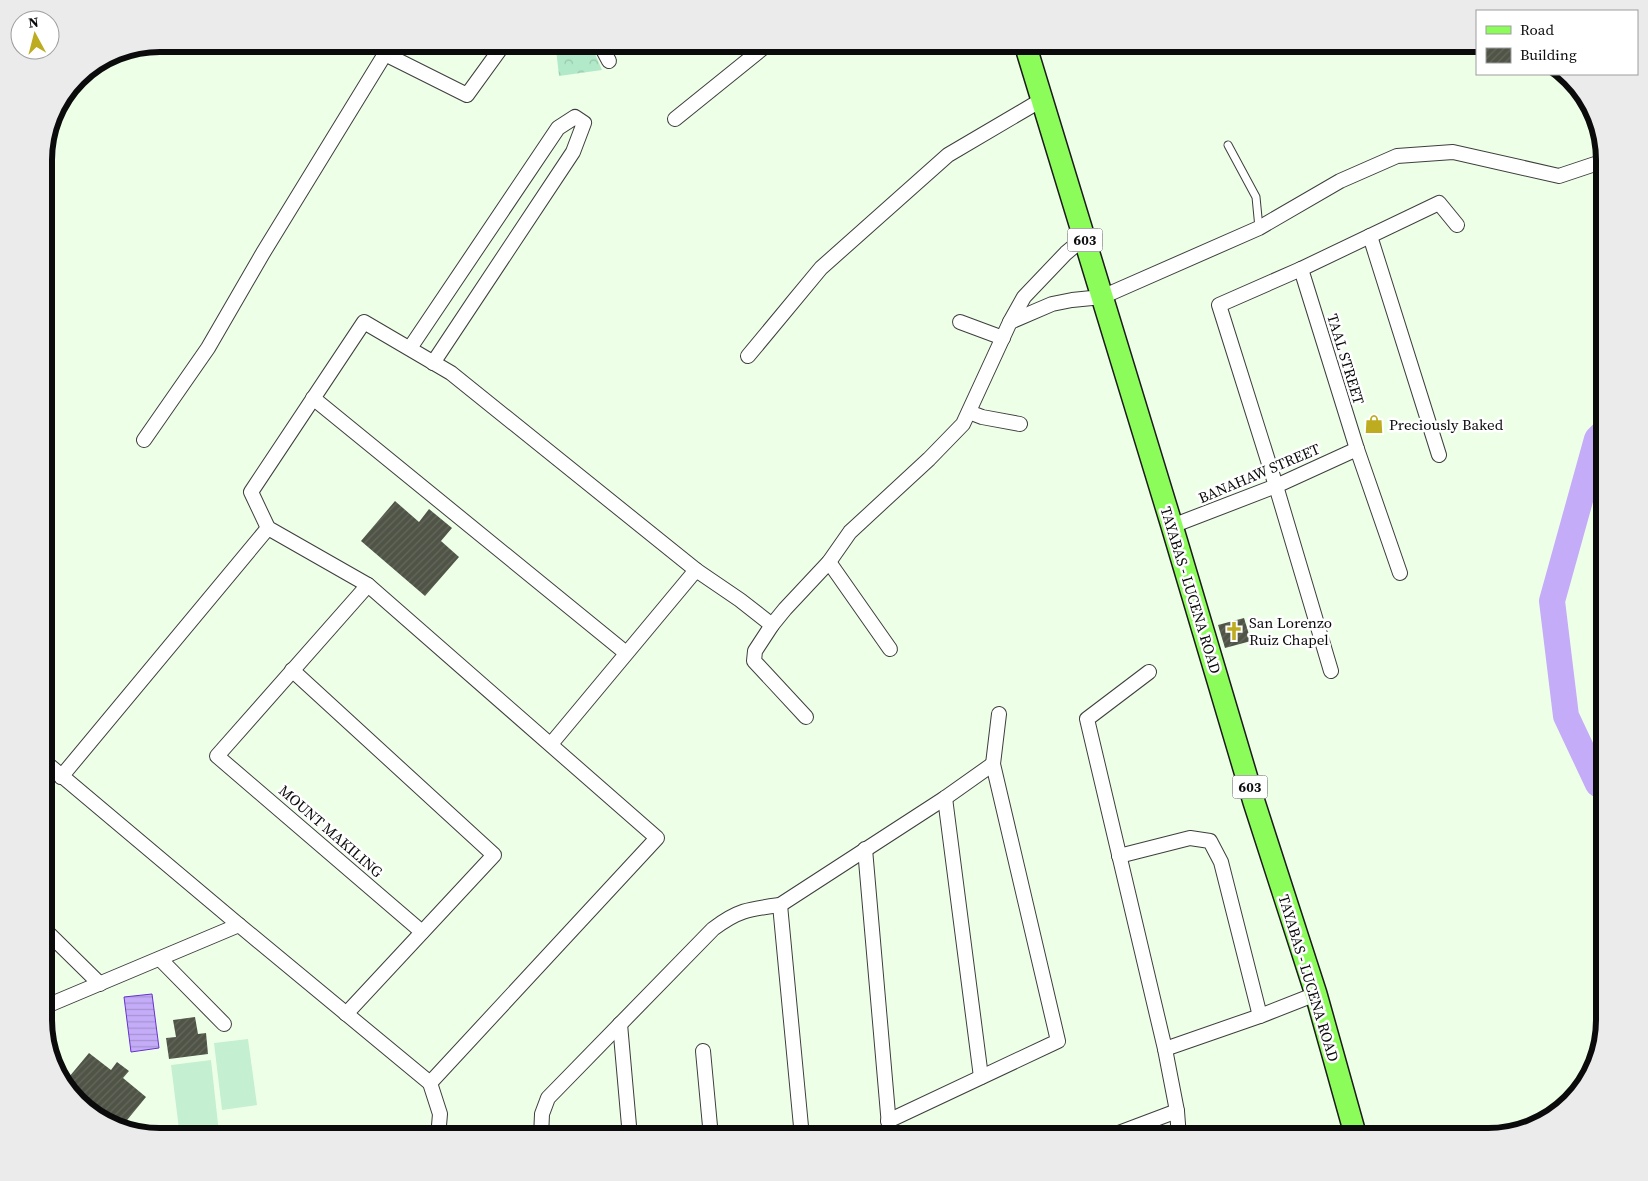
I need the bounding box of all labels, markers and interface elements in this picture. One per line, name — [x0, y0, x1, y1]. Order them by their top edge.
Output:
north arrow — [10, 10, 60, 60]
legend — [1476, 10, 1638, 75]
text: N — [27, 12, 40, 33]
text: Road — [1520, 19, 1554, 40]
text: Building — [1520, 44, 1577, 65]
road number: 603 — [1068, 228, 1102, 252]
street label: TAAL STREET — [1322, 311, 1370, 407]
shop icon: Preciously Baked — [1363, 413, 1385, 435]
place label: Preciously Baked — [1389, 414, 1504, 435]
street label: BANAHAW STREET — [1195, 438, 1323, 508]
street label: TAYABAS - LUCENA ROAD — [1156, 504, 1226, 676]
place label: San Lorenzo Ruiz Chapel — [1249, 612, 1332, 650]
church icon: San Lorenzo Ruiz Chapel — [1223, 620, 1245, 642]
road number: 603 — [1232, 776, 1268, 799]
street label: MOUNT MAKILING — [274, 780, 388, 882]
street label: TAYABAS - LUCENA ROAD — [1274, 892, 1344, 1064]

